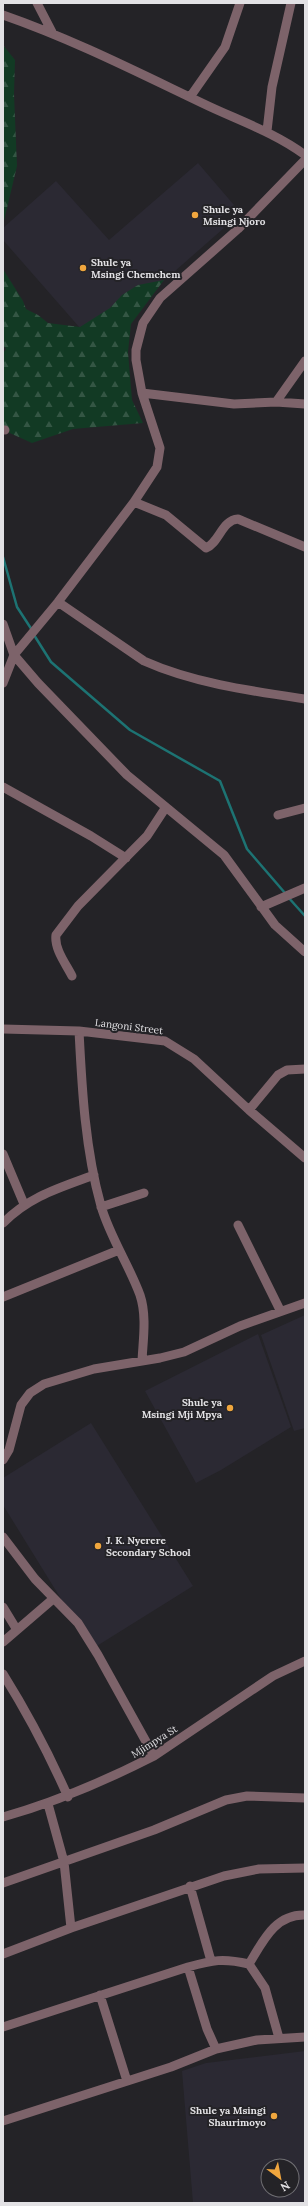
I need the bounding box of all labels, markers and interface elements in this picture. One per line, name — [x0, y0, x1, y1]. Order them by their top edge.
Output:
place label: Shule ya Msingi Njoro — [203, 203, 266, 228]
marker: Shule ya Msingi Njoro — [190, 210, 200, 220]
place label: Shule ya Msingi Chemchem — [91, 256, 181, 281]
marker: Shule ya Msingi Chemchem — [78, 263, 88, 273]
street label: Langoni Street — [94, 1016, 164, 1037]
place label: Shule ya Msingi Mji Mpya — [142, 1396, 223, 1421]
marker: Shule ya Msingi Mji Mpya — [225, 1403, 235, 1413]
place label: J. K. Nyerere Secondary School — [106, 1534, 191, 1559]
marker: J. K. Nyerere Secondary School — [93, 1541, 103, 1551]
street label: Mjimpya St — [129, 1722, 180, 1761]
place label: Shule ya Msingi Shaurimoyo — [190, 2104, 267, 2129]
marker: Shule ya Msingi Shaurimoyo — [269, 2111, 279, 2121]
north arrow — [260, 2158, 300, 2198]
text: N — [278, 2178, 293, 2195]

